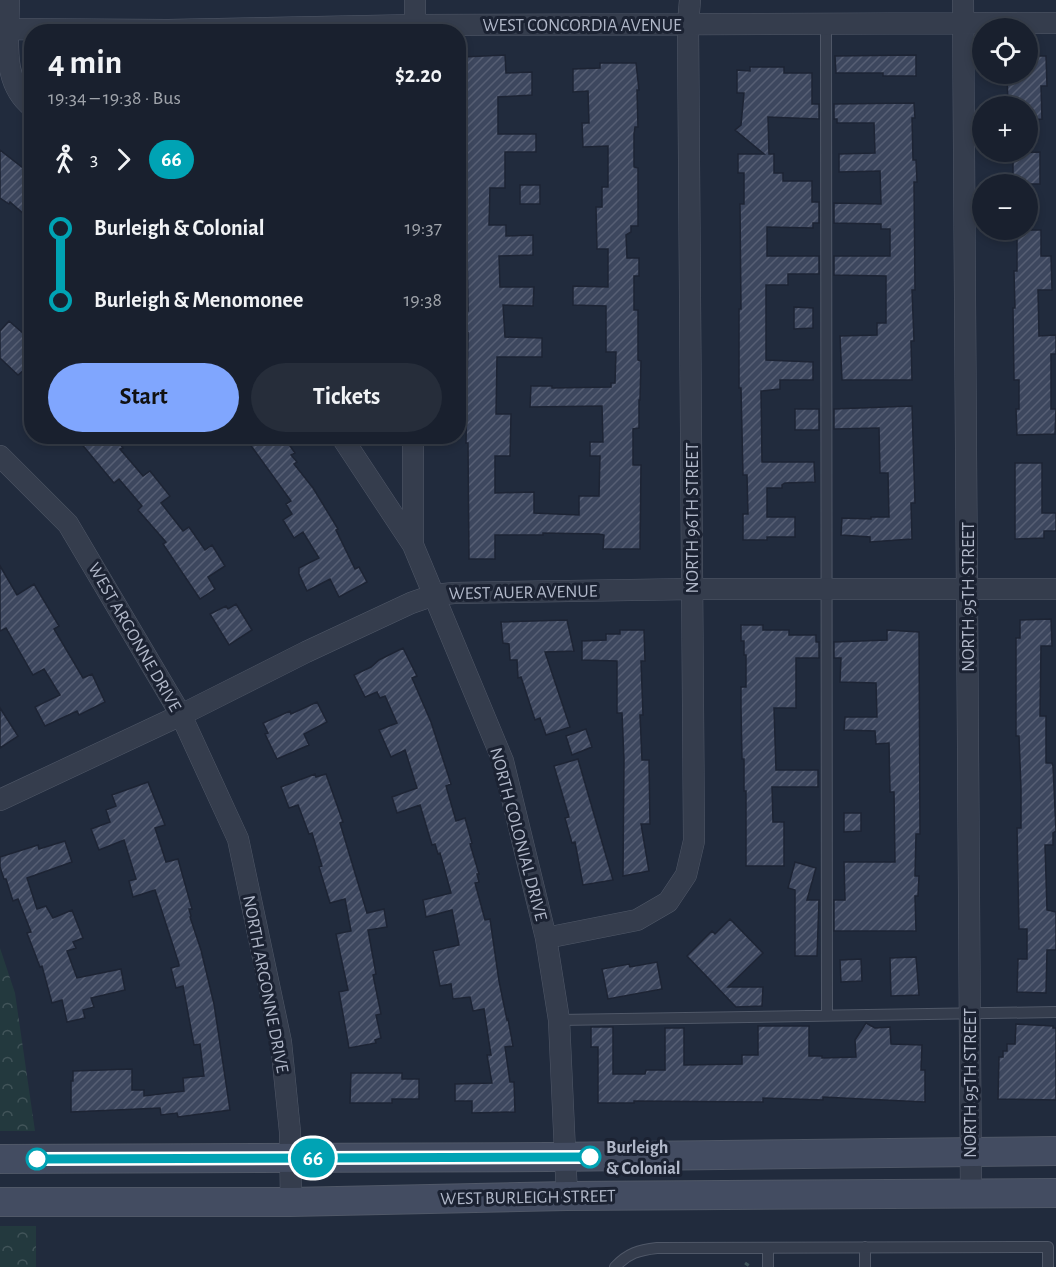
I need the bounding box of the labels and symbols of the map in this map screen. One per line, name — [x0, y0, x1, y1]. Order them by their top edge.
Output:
street label: WEST CONCORDIA AVENUE — [482, 17, 682, 35]
street label: NORTH 96TH STREET — [684, 442, 702, 594]
street label: NORTH 95TH STREET — [960, 522, 978, 672]
street label: WEST ARGONNE DRIVE — [84, 560, 184, 715]
street label: WEST AUER AVENUE — [448, 583, 598, 603]
street label: NORTH COLONIAL DRIVE — [486, 746, 550, 923]
street label: NORTH ARGONNE DRIVE — [239, 894, 291, 1075]
street label: NORTH 95TH STREET — [962, 1008, 980, 1158]
line badge: 66 — [286, 1138, 340, 1178]
place label: Burleigh & Colonial — [606, 1139, 681, 1178]
marker: Burleigh & Colonial — [579, 1146, 601, 1168]
unlabelled marker — [26, 1148, 48, 1170]
street label: WEST BURLEIGH STREET — [440, 1187, 616, 1209]

